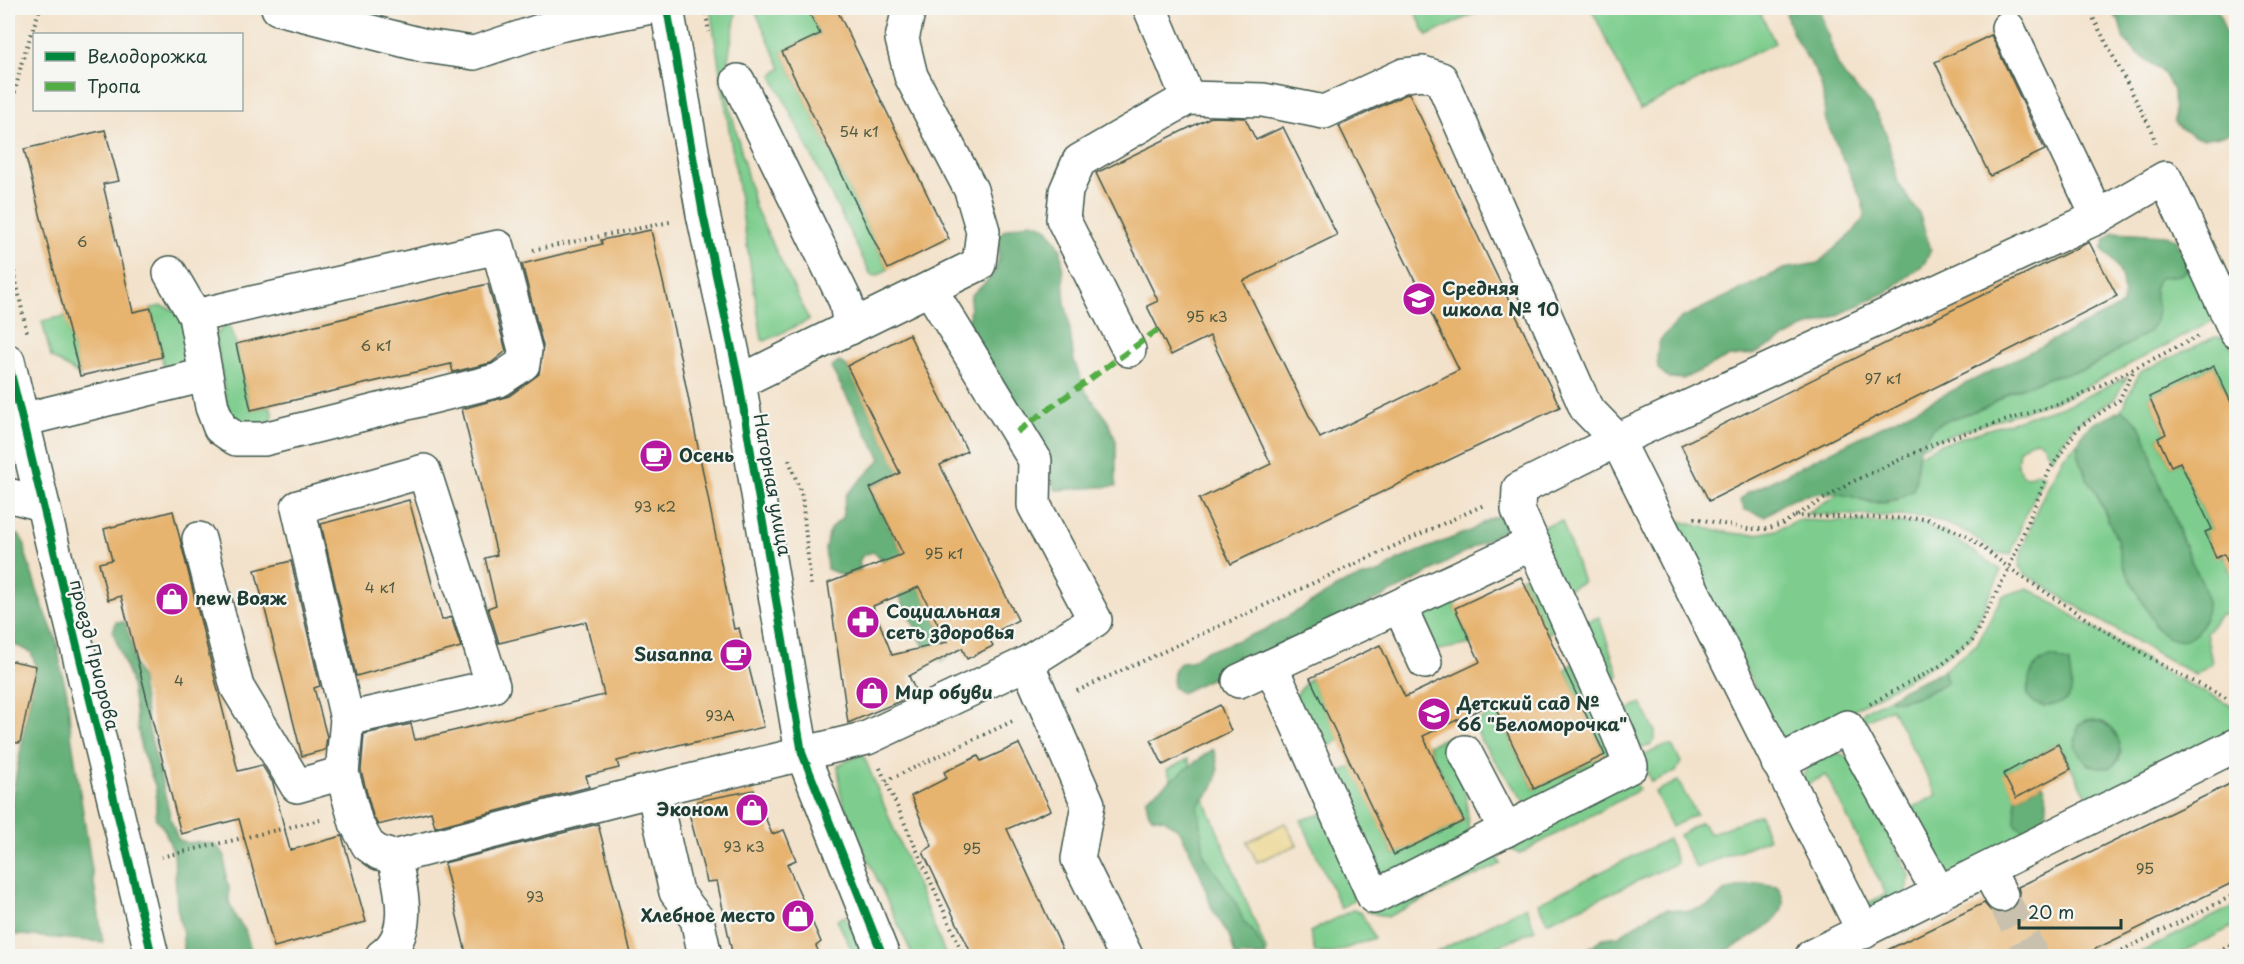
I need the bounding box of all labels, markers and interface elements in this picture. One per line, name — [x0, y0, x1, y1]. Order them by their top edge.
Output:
legend — [33, 33, 243, 111]
text: Велодорожка — [87, 42, 208, 69]
text: Тропа — [87, 72, 140, 99]
house number: 54 к1 — [839, 119, 879, 142]
house number: 6 — [77, 229, 87, 252]
place label: Средняя школа № 10 — [1442, 274, 1559, 322]
school or university icon: Средняя школа № 10 — [1401, 281, 1437, 317]
house number: 95 к3 — [1186, 304, 1228, 327]
house number: 6 к1 — [360, 333, 392, 356]
house number: 97 к1 — [1865, 366, 1901, 389]
street label: Нагорная улица — [748, 411, 799, 559]
cafe icon: Осень — [638, 438, 674, 474]
place label: Осень — [679, 441, 734, 468]
house number: 93 к2 — [634, 494, 676, 517]
house number: 95 к1 — [925, 541, 963, 564]
house number: 4 к1 — [365, 575, 395, 598]
street label: проезд Приорова — [64, 576, 127, 734]
shop icon: new Вояж — [154, 581, 190, 617]
place label: new Вояж — [195, 584, 287, 611]
place label: Социальная сеть здоровья — [886, 597, 1015, 645]
pharmacy icon: Социальная сеть здоровья — [845, 604, 881, 640]
cafe icon: Susanna — [718, 637, 754, 673]
place label: Susanna — [634, 640, 713, 667]
house number: 4 — [174, 668, 184, 691]
shop icon: Мир обуви — [854, 675, 890, 711]
place label: Мир обуви — [895, 678, 993, 705]
place label: Детский сад № 66 "Беломорочка" — [1456, 689, 1627, 737]
school or university icon: Детский сад № 66 "Беломорочка" — [1416, 696, 1452, 732]
house number: 93А — [705, 703, 735, 726]
shop icon: Эконом — [734, 792, 770, 828]
place label: Эконом — [657, 795, 729, 822]
house number: 93 к3 — [723, 834, 765, 857]
house number: 95 — [963, 836, 981, 859]
house number: 95 — [2136, 856, 2154, 879]
house number: 93 — [526, 884, 544, 907]
scale bar — [2019, 892, 2121, 930]
shop icon: Хлебное место — [780, 898, 816, 934]
text: 20 m — [2028, 898, 2074, 925]
place label: Хлебное место — [641, 901, 775, 928]

